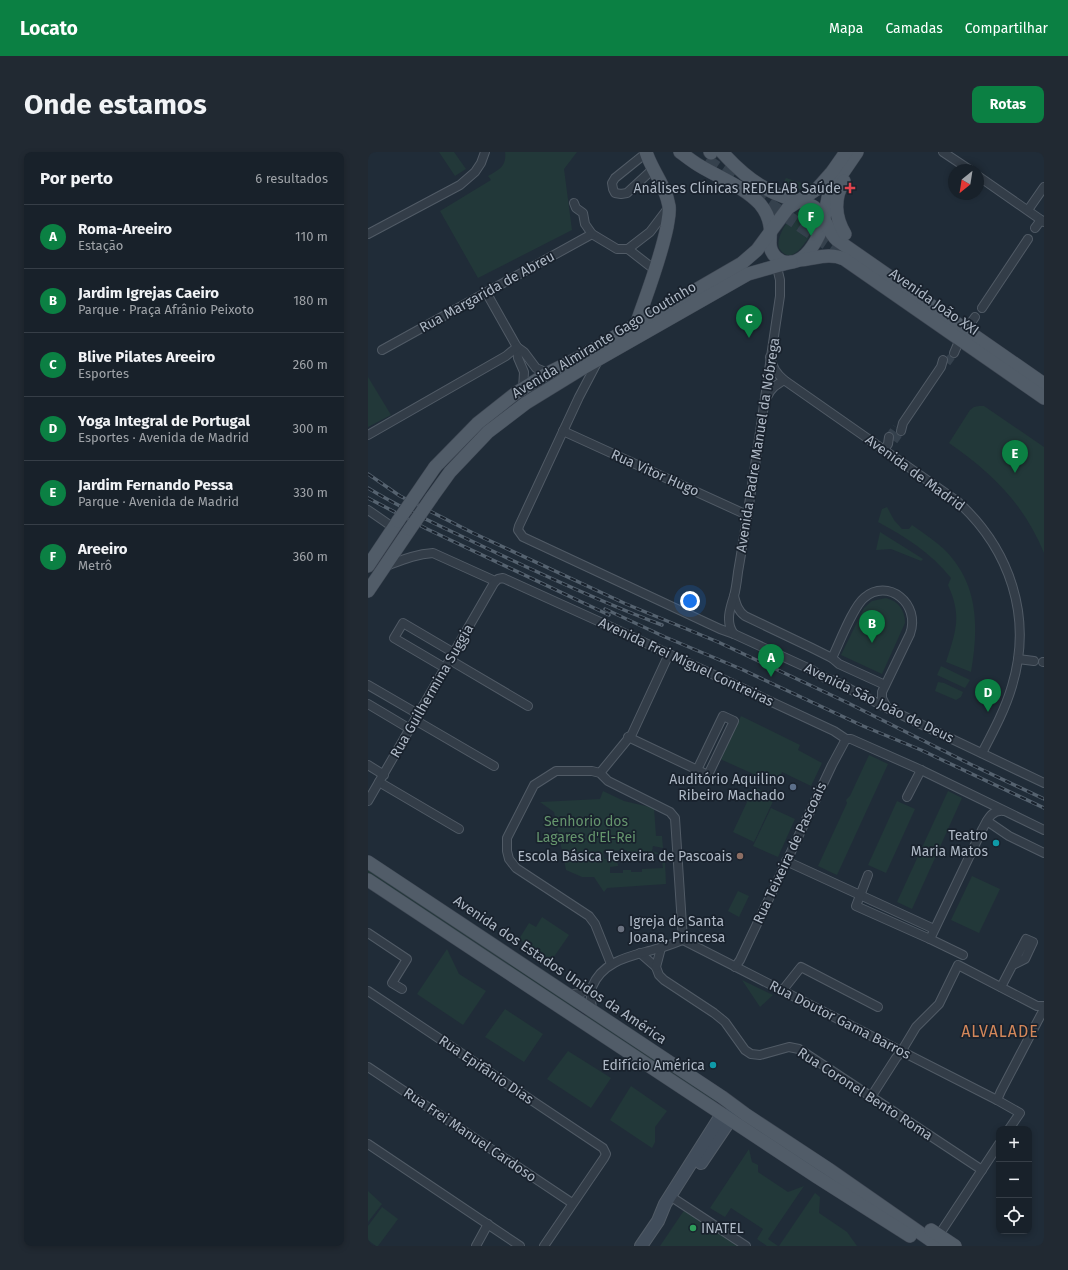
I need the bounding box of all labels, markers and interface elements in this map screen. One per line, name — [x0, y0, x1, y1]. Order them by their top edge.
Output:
text: Locato — [20, 17, 78, 40]
text: Mapa — [829, 20, 863, 37]
text: Camadas — [885, 20, 943, 37]
text: Compartilhar — [965, 20, 1048, 37]
button: Rotas — [972, 86, 1044, 123]
text: Onde estamos — [24, 88, 207, 121]
north arrow — [948, 164, 984, 200]
text: Por perto — [40, 168, 113, 189]
text: 6 resultados — [255, 171, 328, 186]
place label: Análises Clínicas REDELAB Saúde — [634, 180, 841, 197]
marker: Análises Clínicas REDELAB Saúde — [844, 182, 856, 194]
pin: F — [798, 203, 824, 236]
text: Roma-Areeiro — [78, 220, 172, 238]
text: A — [49, 229, 57, 244]
text: 110 m — [295, 229, 328, 244]
text: Estação — [78, 238, 123, 253]
street label: Rua Margarida de Abreu — [416, 248, 558, 336]
street label: Avenida João XXI — [886, 265, 982, 339]
street label: Avenida Almirante Gago Coutinho — [509, 278, 699, 402]
text: Jardim Igrejas Caeiro — [78, 284, 219, 302]
text: B — [49, 293, 57, 308]
text: 180 m — [293, 293, 328, 308]
text: Parque · Praça Afrânio Peixoto — [78, 302, 254, 317]
pin: C — [736, 305, 762, 338]
street label: Avenida Padre Manuel da Nóbrega — [733, 336, 783, 554]
text: Blive Pilates Areeiro — [78, 348, 215, 366]
text: C — [49, 357, 57, 372]
text: 260 m — [293, 357, 328, 372]
text: Esportes — [78, 366, 129, 381]
text: Yoga Integral de Portugal — [78, 412, 250, 430]
text: D — [49, 421, 57, 436]
text: 300 m — [292, 421, 328, 436]
text: Esportes · Avenida de Madrid — [78, 430, 249, 445]
street label: Avenida de Madrid — [862, 431, 968, 515]
pin: E — [1002, 440, 1028, 473]
street label: Rua Vitor Hugo — [608, 446, 702, 500]
text: Jardim Fernando Pessa — [78, 476, 233, 494]
text: E — [50, 485, 56, 500]
text: 330 m — [293, 485, 328, 500]
text: Parque · Avenida de Madrid — [78, 494, 239, 509]
text: Areeiro — [78, 540, 128, 558]
text: F — [50, 549, 56, 564]
text: 360 m — [293, 549, 328, 564]
text: Metrô — [78, 558, 112, 573]
your location — [680, 591, 700, 611]
pin: B — [859, 610, 885, 643]
street label: Avenida Frei Miguel Contreiras — [596, 614, 776, 710]
street label: Rua Guilhermina Suggia — [387, 621, 477, 761]
pin: A — [758, 644, 784, 677]
street label: Avenida São João de Deus — [801, 659, 957, 747]
pin: D — [975, 679, 1001, 712]
place label: Auditório Aquilino Ribeiro Machado — [669, 771, 785, 804]
street label: Rua Teixeira de Pascoais — [750, 779, 830, 926]
marker: Auditório Aquilino Ribeiro Machado — [788, 782, 798, 792]
park label: Senhorio dos Lagares d'El-Rei — [536, 813, 636, 846]
place label: Teatro Maria Matos — [911, 827, 988, 860]
marker: Teatro Maria Matos — [991, 838, 1001, 848]
place label: Escola Básica Teixeira de Pascoais — [518, 848, 732, 865]
marker: Escola Básica Teixeira de Pascoais — [735, 851, 745, 861]
street label: Avenida dos Estados Unidos da América — [450, 892, 670, 1048]
place label: Igreja de Santa Joana, Princesa — [629, 913, 725, 946]
marker: Igreja de Santa Joana, Princesa — [616, 924, 626, 934]
street label: Rua Doutor Gama Barros — [766, 977, 914, 1063]
district label: ALVALADE — [961, 1022, 1039, 1041]
street label: Rua Epifânio Dias — [435, 1032, 537, 1108]
street label: Rua Coronel Bento Roma — [794, 1044, 936, 1144]
place label: Edifício América — [602, 1057, 705, 1074]
marker: Edifício América — [708, 1060, 718, 1070]
street label: Rua Frei Manuel Cardoso — [400, 1084, 540, 1186]
map controls — [996, 1126, 1032, 1234]
button: + — [996, 1126, 1032, 1162]
button: − — [996, 1162, 1032, 1198]
button: locate — [996, 1198, 1032, 1234]
place label: INATEL — [701, 1220, 744, 1237]
marker: INATEL — [688, 1223, 698, 1233]

